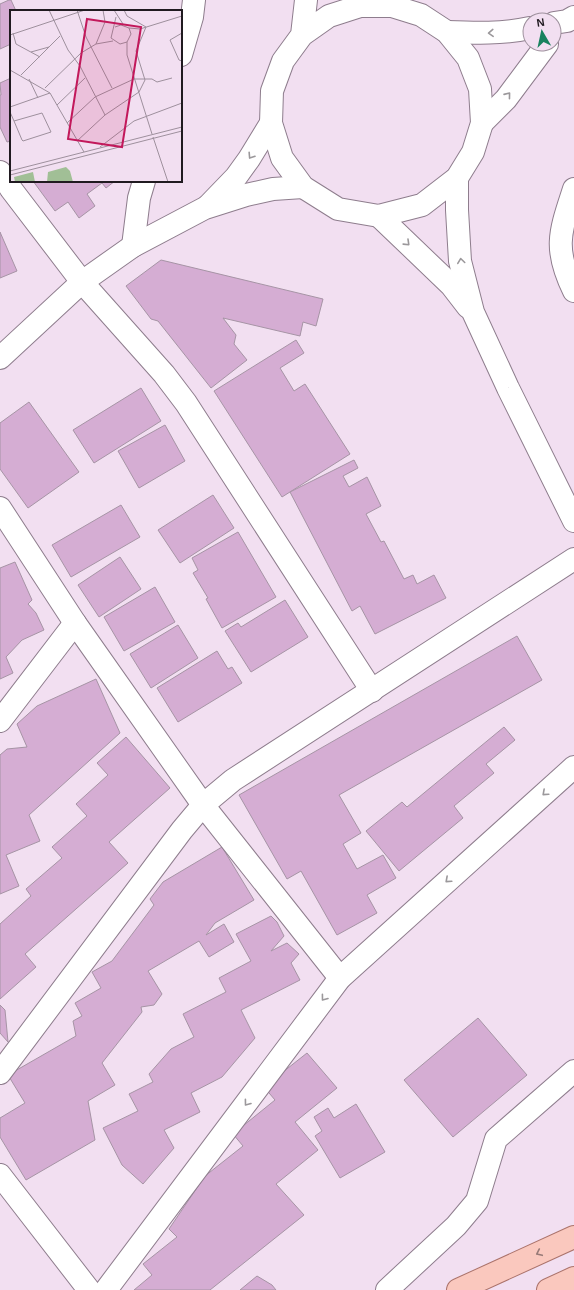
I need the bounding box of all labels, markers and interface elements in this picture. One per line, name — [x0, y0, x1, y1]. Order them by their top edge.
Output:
inset map — [10, 10, 182, 182]
north arrow — [522, 12, 562, 52]
text: N — [536, 16, 545, 29]
one-way arrow — [488, 28, 494, 37]
one-way arrow — [504, 92, 511, 99]
one-way arrow — [248, 152, 256, 159]
one-way arrow — [402, 238, 410, 246]
one-way arrow — [457, 258, 466, 264]
one-way arrow — [542, 788, 550, 796]
one-way arrow — [446, 875, 453, 882]
one-way arrow — [322, 994, 329, 1001]
one-way arrow — [244, 1098, 251, 1105]
one-way arrow — [535, 1248, 543, 1256]

